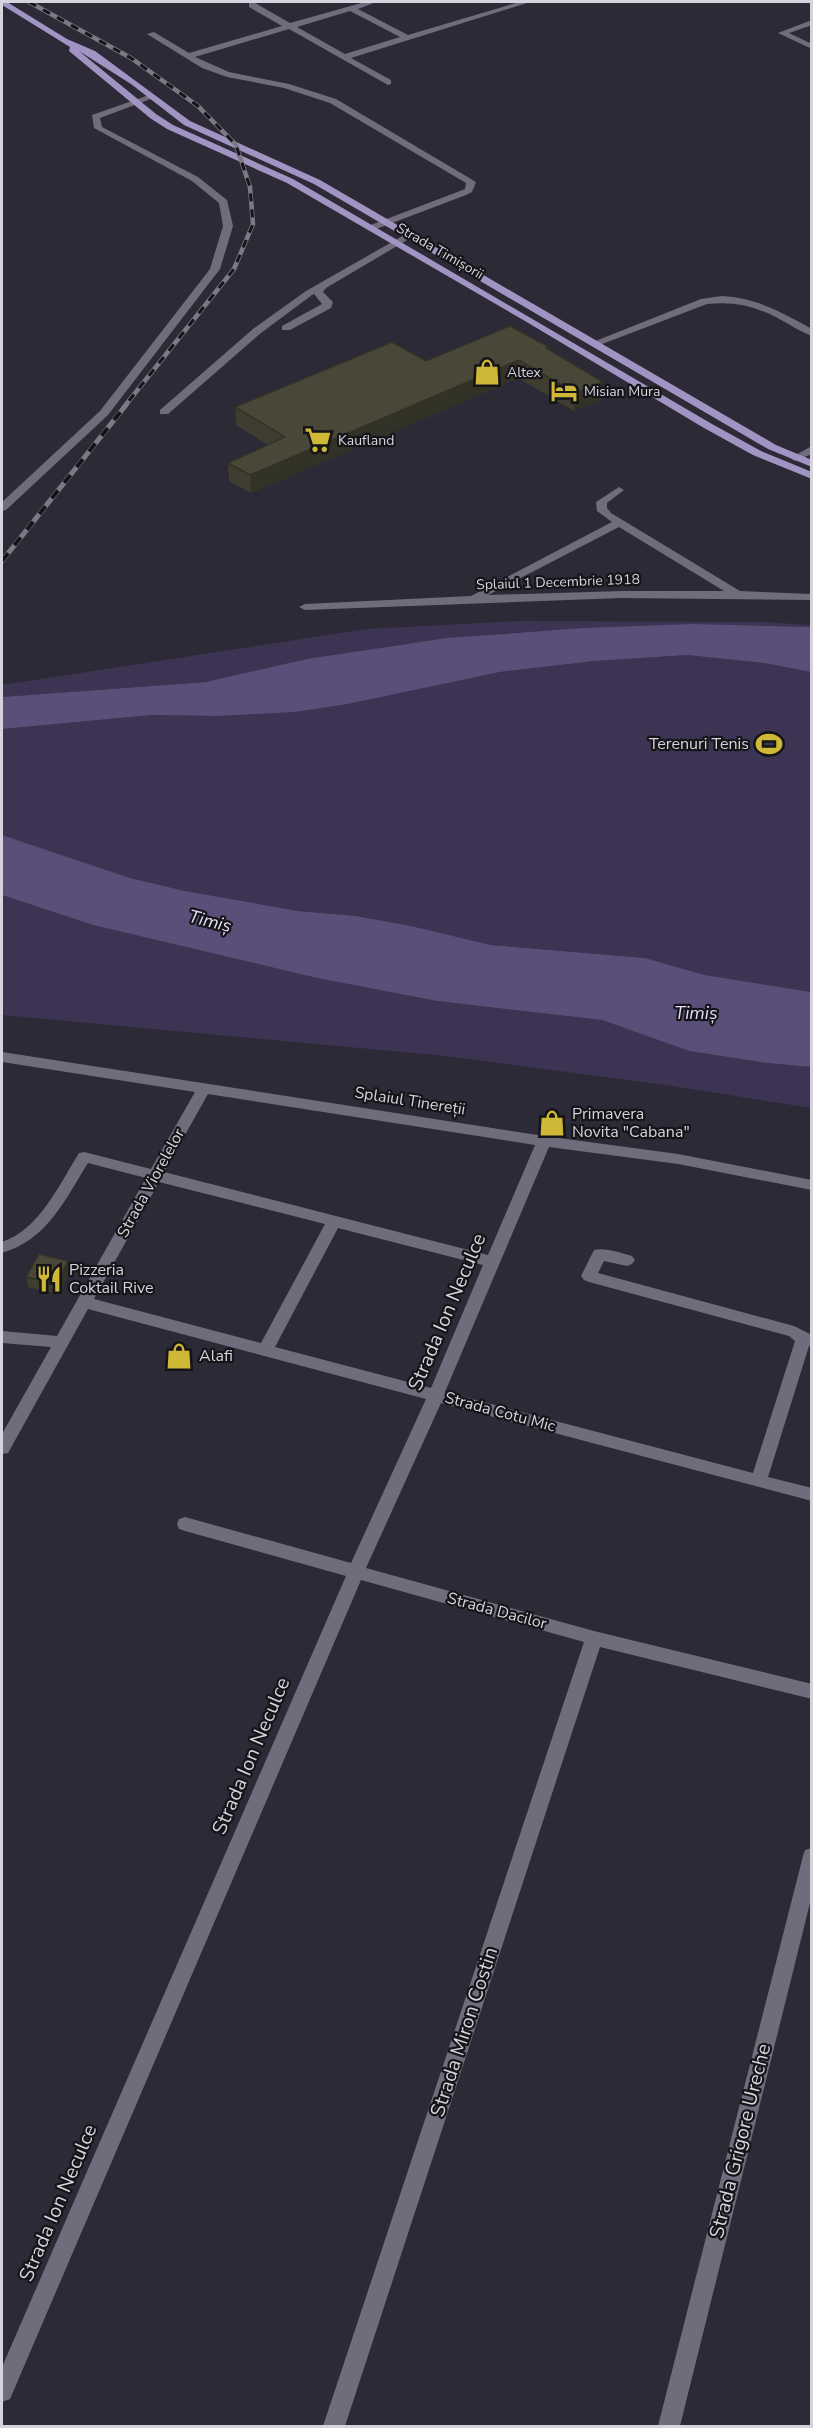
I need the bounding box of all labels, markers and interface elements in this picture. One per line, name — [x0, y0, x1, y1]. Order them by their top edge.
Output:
street label: Strada Timișorii — [393, 218, 487, 284]
shop icon: Altex — [472, 357, 502, 387]
place label: Altex — [507, 363, 541, 382]
hotel icon: Misian Mura — [549, 376, 579, 406]
place label: Misian Mura — [584, 382, 660, 401]
supermarket icon: Kaufland — [303, 425, 333, 455]
place label: Kaufland — [338, 431, 394, 450]
street label: Splaiul 1 Decembrie 1918 — [476, 570, 640, 594]
sports icon: Terenuri Tenis — [754, 729, 784, 759]
place label: Terenuri Tenis — [649, 733, 749, 755]
water label: Timiș — [186, 904, 234, 938]
water label: Timiș — [674, 1001, 718, 1025]
street label: Splaiul Tinereții — [353, 1081, 467, 1121]
place label: Primavera Novita "Cabana" — [572, 1103, 690, 1143]
shop icon: Primavera Novita "Cabana" — [537, 1108, 567, 1138]
street label: Strada Viorelelor — [112, 1124, 190, 1242]
street label: Strada Ion Neculce — [402, 1229, 492, 1395]
place label: Pizzeria Coktail Rive — [69, 1259, 154, 1299]
restaurant icon: Pizzeria Coktail Rive — [34, 1264, 64, 1294]
shop icon: Alafi — [164, 1341, 194, 1371]
place label: Alafi — [199, 1345, 233, 1367]
street label: Strada Cotu Mic — [442, 1387, 558, 1438]
street label: Strada Dacilor — [445, 1587, 549, 1635]
street label: Strada Ion Neculce — [206, 1673, 296, 1839]
street label: Strada Miron Costin — [424, 1944, 504, 2120]
street label: Strada Grigore Ureche — [703, 2041, 777, 2241]
street label: Strada Ion Neculce — [13, 2120, 103, 2286]

